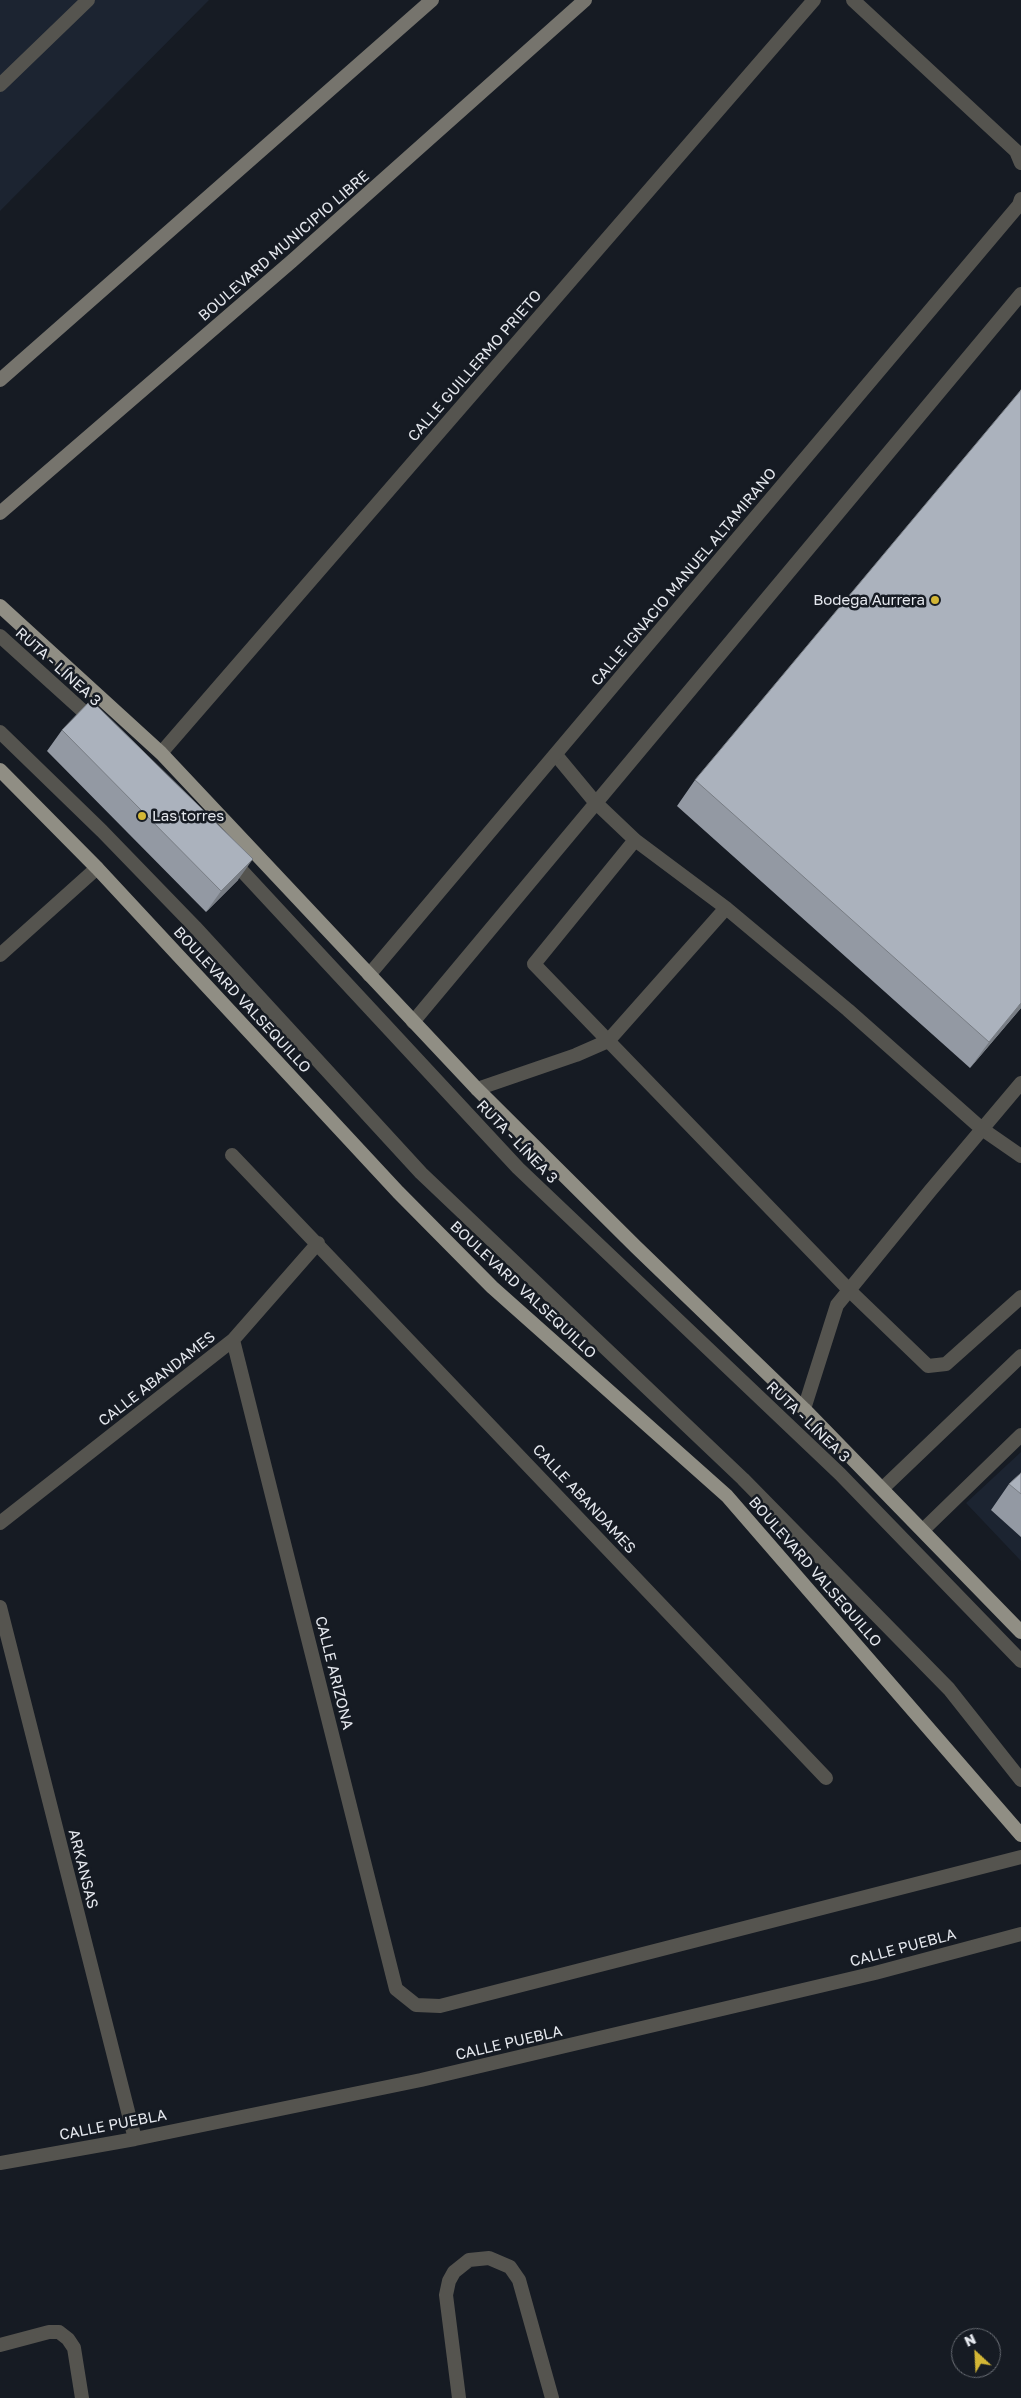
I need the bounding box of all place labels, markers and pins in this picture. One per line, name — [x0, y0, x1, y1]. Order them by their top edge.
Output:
place label: Bodega Aurrera — [813, 591, 925, 609]
marker: Bodega Aurrera — [929, 594, 941, 606]
place label: Las torres — [152, 807, 224, 825]
marker: Las torres — [136, 810, 148, 822]

